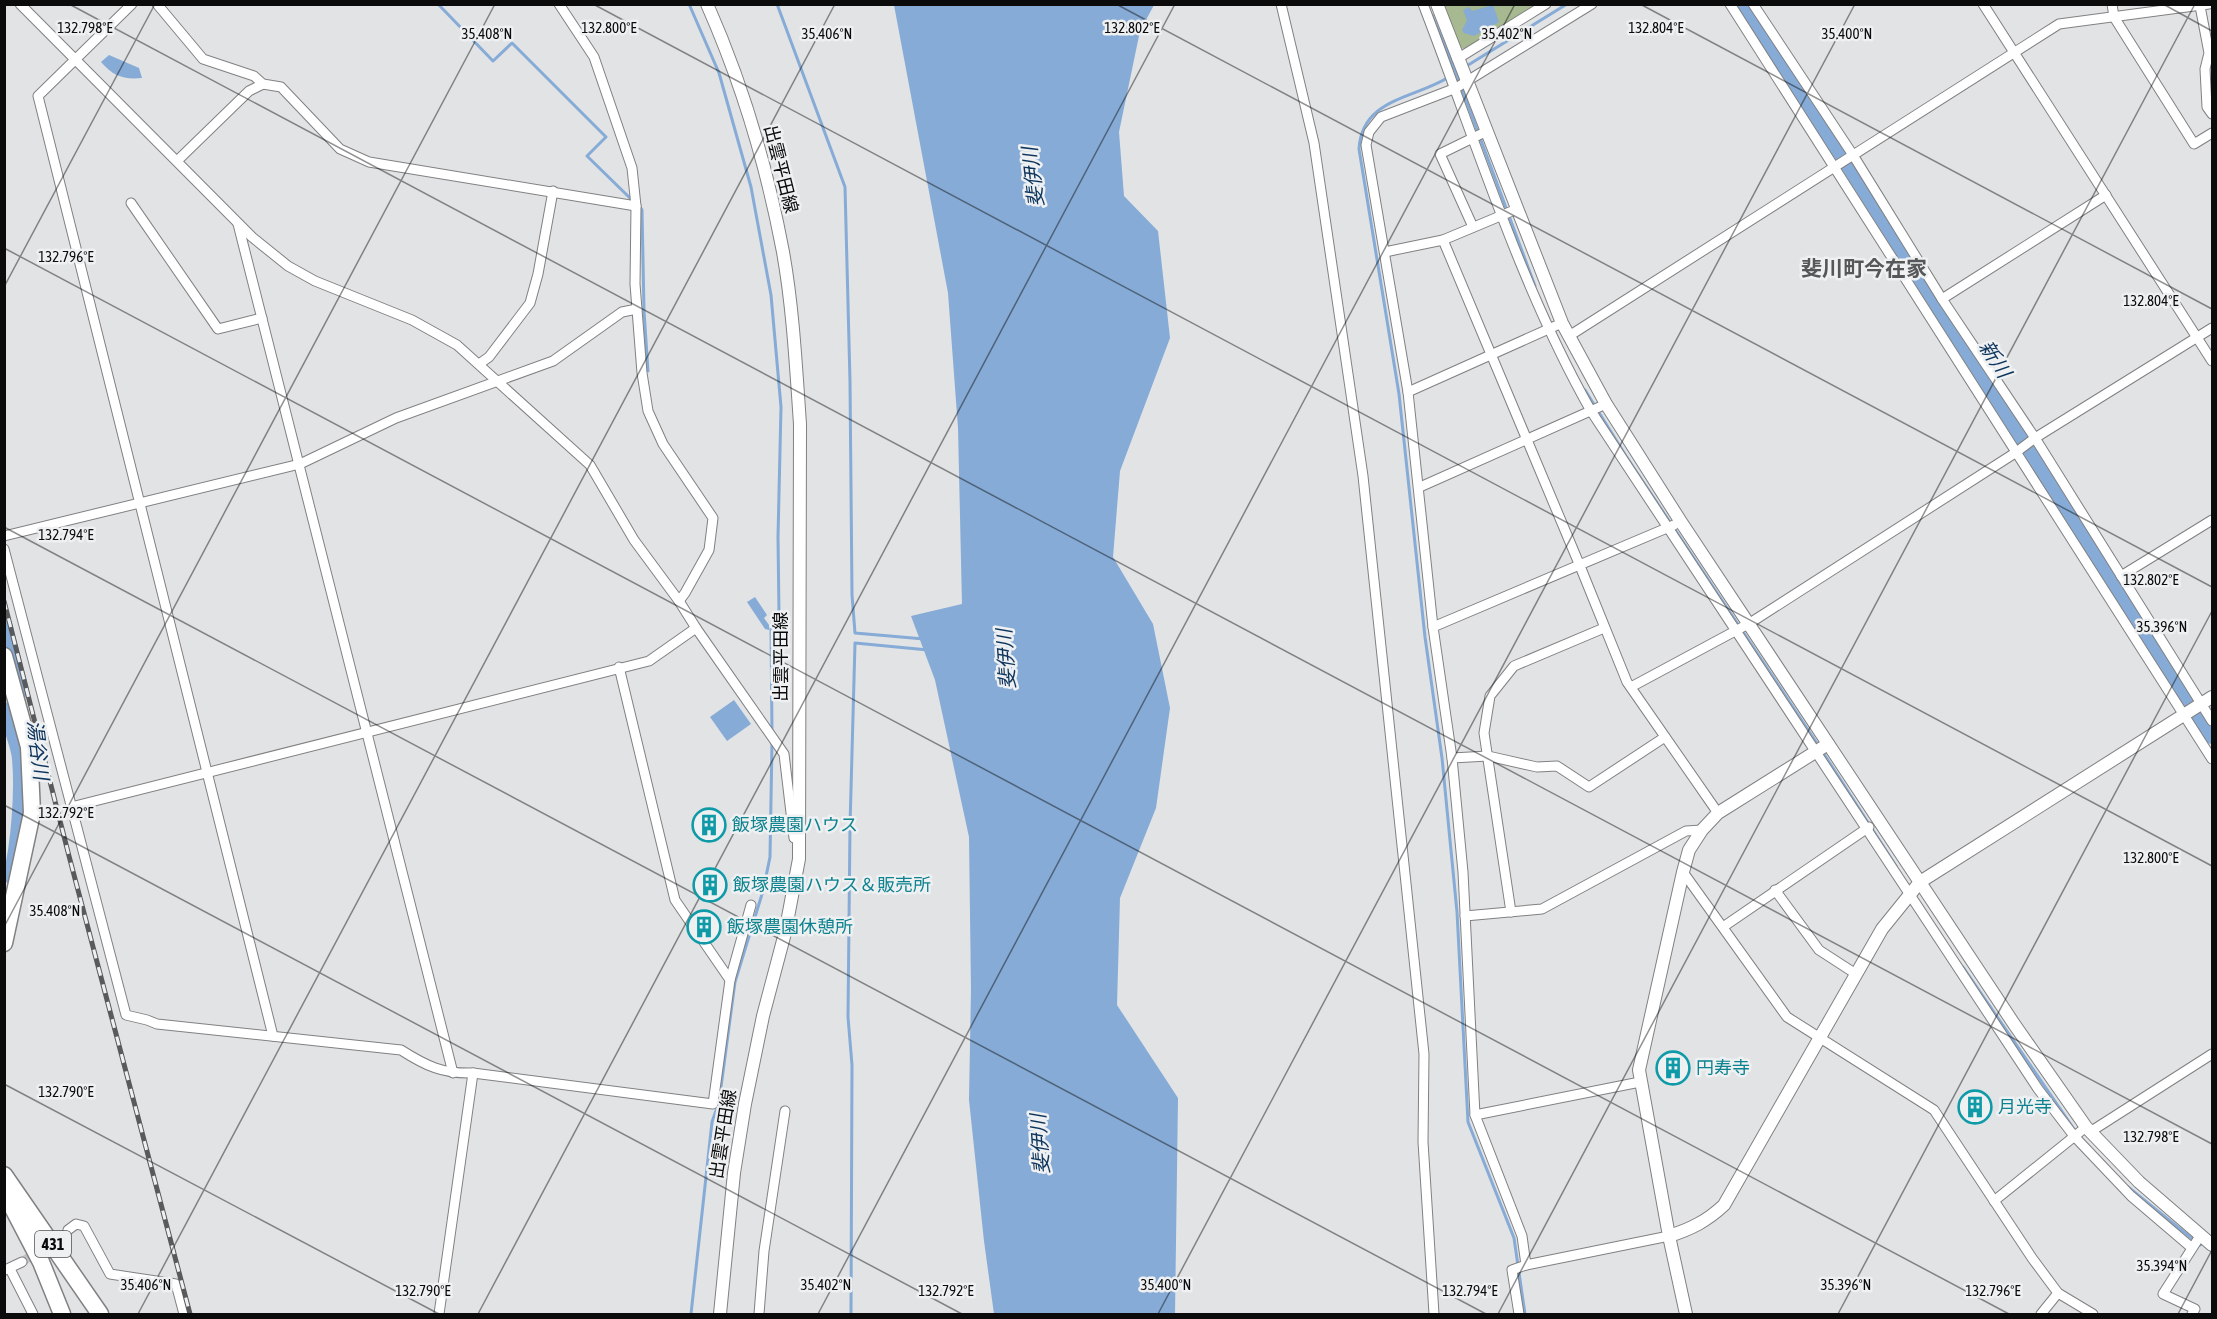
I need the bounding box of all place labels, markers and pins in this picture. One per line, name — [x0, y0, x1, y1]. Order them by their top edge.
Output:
building icon: 飯塚農園ハウス — [691, 807, 727, 843]
place label: 飯塚農園ハウス — [732, 814, 858, 835]
building icon: 飯塚農園ハウス＆販売所 — [692, 867, 728, 903]
place label: 飯塚農園ハウス＆販売所 — [733, 874, 931, 895]
building icon: 飯塚農園休憩所 — [686, 909, 722, 945]
place label: 飯塚農園休憩所 — [727, 916, 853, 937]
building icon: 円寿寺 — [1655, 1050, 1691, 1086]
place label: 円寿寺 — [1696, 1057, 1750, 1078]
building icon: 月光寺 — [1957, 1089, 1993, 1125]
place label: 月光寺 — [1998, 1096, 2052, 1117]

